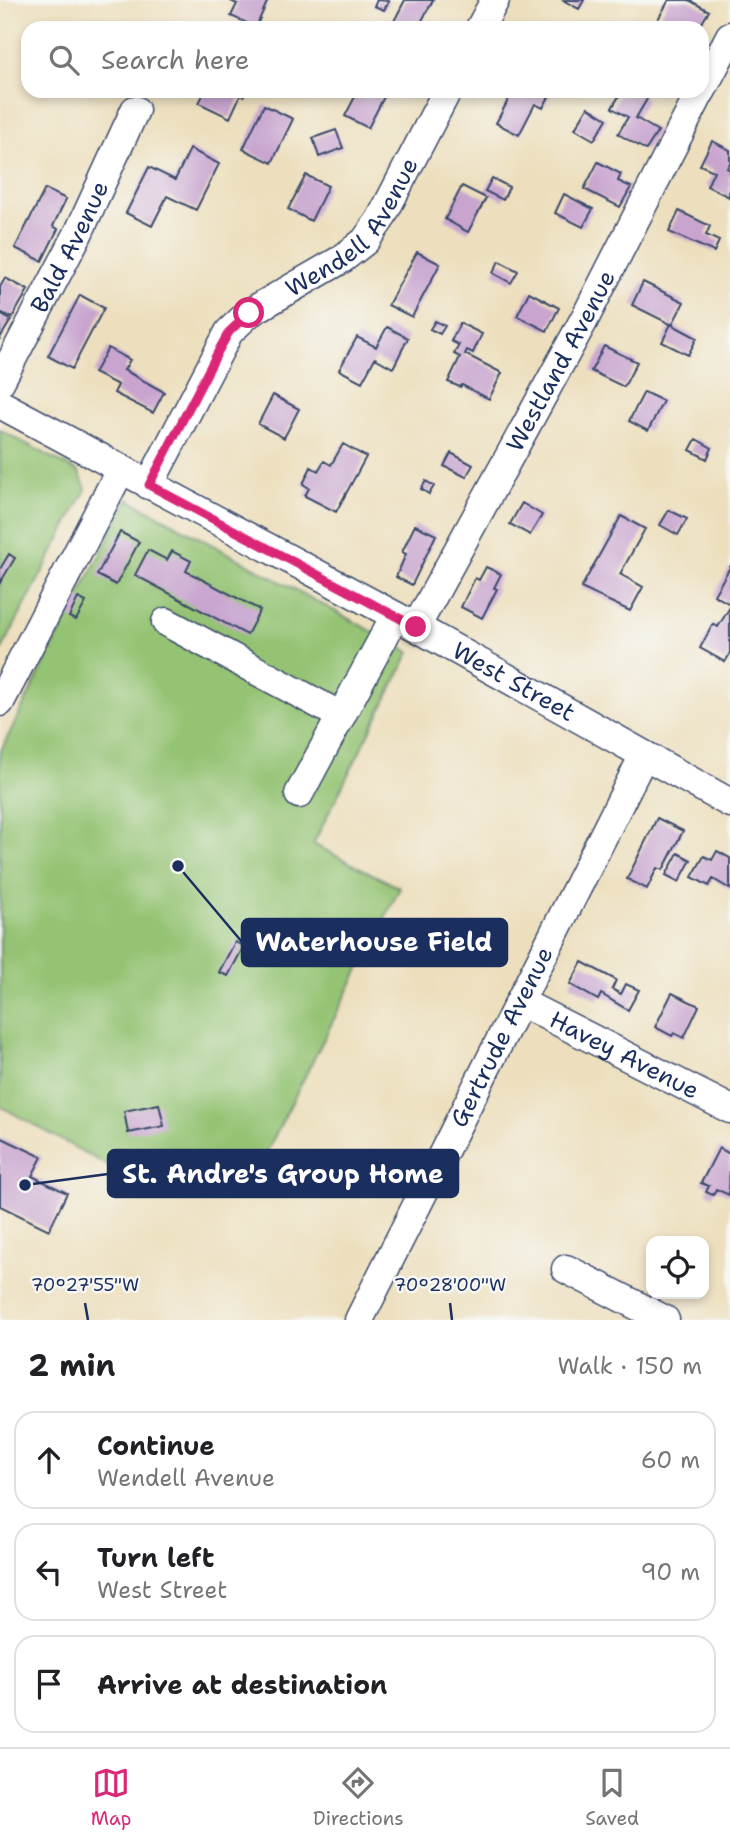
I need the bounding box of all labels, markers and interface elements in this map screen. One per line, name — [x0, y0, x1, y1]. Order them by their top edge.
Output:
search box — [21, 21, 709, 98]
icon: search — [45, 41, 83, 79]
text: Search here — [101, 42, 250, 77]
street label: Wendell Avenue — [280, 152, 426, 304]
street label: Bald Avenue — [23, 176, 116, 319]
street label: Westland Avenue — [499, 265, 623, 457]
route start — [233, 297, 264, 328]
route end — [400, 611, 431, 642]
street label: West Street — [446, 635, 581, 729]
callout: Waterhouse Field — [242, 919, 507, 966]
text: Waterhouse Field — [255, 924, 493, 959]
street label: Gertrude Avenue — [443, 941, 561, 1133]
street label: Havey Avenue — [544, 1004, 704, 1107]
callout: St. Andre's Group Home — [108, 1150, 458, 1197]
text: St. Andre's Group Home — [122, 1156, 444, 1191]
map controls — [646, 1236, 709, 1299]
button: locate — [646, 1236, 709, 1299]
text: 70°27'55"W — [31, 1273, 139, 1297]
text: 70°28'00"W — [394, 1273, 506, 1297]
text: 2 min — [28, 1345, 115, 1386]
text: Walk · 150 m — [557, 1351, 702, 1381]
text: Continue — [97, 1428, 215, 1463]
icon: ahead — [30, 1441, 68, 1479]
text: 60 m — [641, 1445, 700, 1475]
text: Wendell Avenue — [97, 1463, 275, 1493]
text: Turn left — [97, 1540, 214, 1575]
icon: left — [30, 1553, 68, 1591]
text: 90 m — [640, 1557, 700, 1587]
text: West Street — [97, 1575, 227, 1605]
icon: arrive — [30, 1665, 68, 1703]
text: Arrive at destination — [97, 1667, 387, 1702]
tab: Map — [91, 1764, 131, 1831]
tab: Directions — [313, 1764, 404, 1831]
tab: Saved — [585, 1764, 639, 1831]

